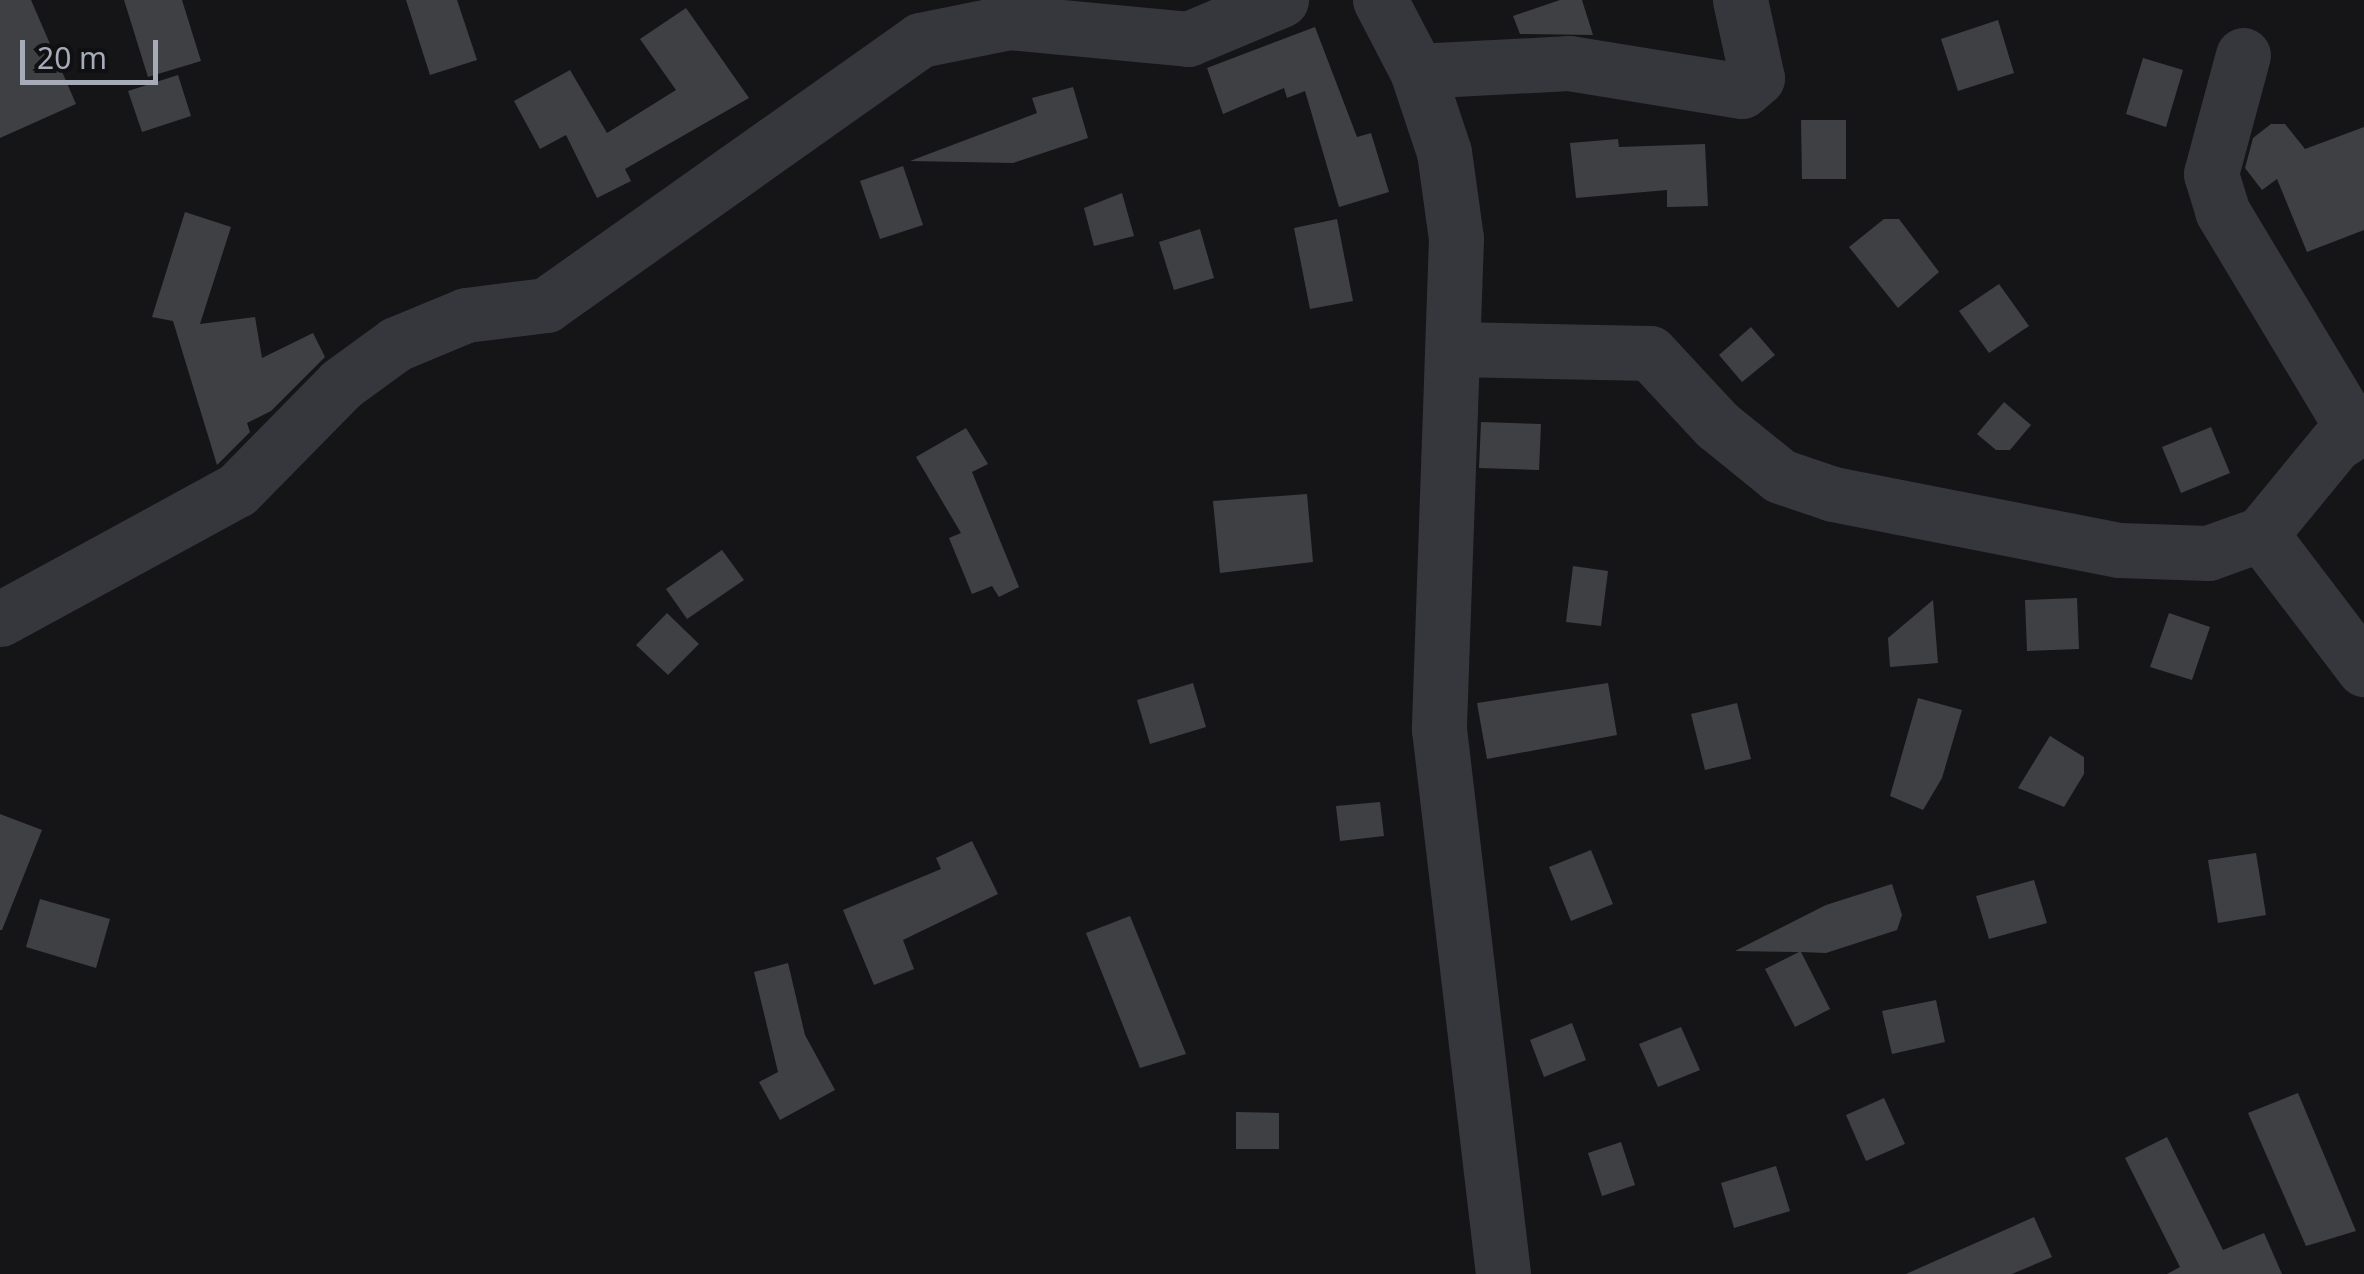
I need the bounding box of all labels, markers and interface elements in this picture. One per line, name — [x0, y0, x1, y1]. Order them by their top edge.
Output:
scale bar — [25, 20, 162, 82]
text: 20 m — [37, 37, 107, 78]

